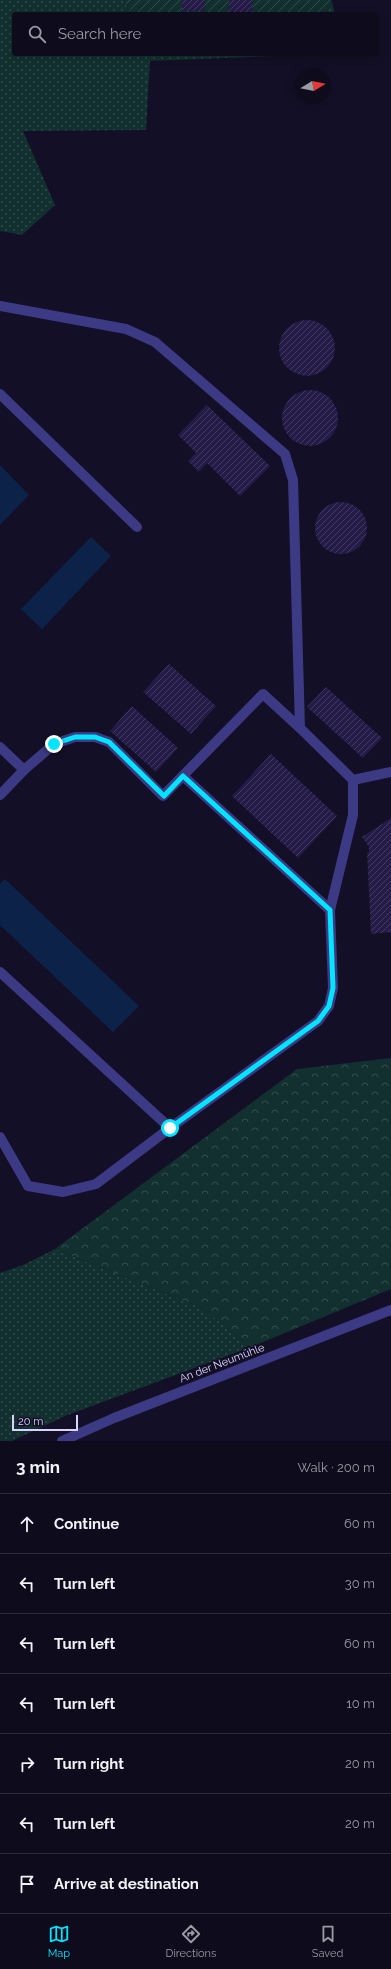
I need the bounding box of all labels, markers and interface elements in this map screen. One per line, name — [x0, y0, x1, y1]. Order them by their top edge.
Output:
search box — [12, 12, 379, 56]
icon: search — [26, 23, 48, 45]
text: Search here — [58, 25, 141, 43]
north arrow — [295, 68, 331, 104]
route end — [45, 735, 63, 753]
route start — [161, 1119, 179, 1137]
street label: An der Neumühle — [178, 1341, 267, 1385]
scale bar — [12, 1413, 78, 1432]
text: 20 m — [18, 1415, 43, 1428]
text: 3 min — [16, 1457, 60, 1477]
text: Walk · 200 m — [298, 1460, 375, 1475]
icon: ahead — [16, 1513, 38, 1535]
text: Continue — [54, 1515, 119, 1533]
text: 60 m — [344, 1516, 375, 1531]
icon: left — [16, 1573, 38, 1595]
text: Turn left — [54, 1575, 115, 1593]
text: 30 m — [345, 1576, 375, 1591]
icon: left — [16, 1633, 38, 1655]
text: Turn left — [54, 1635, 115, 1653]
text: 60 m — [344, 1636, 375, 1651]
icon: left — [16, 1693, 38, 1715]
text: Turn left — [54, 1695, 115, 1713]
text: 10 m — [346, 1696, 375, 1711]
icon: right — [16, 1753, 38, 1775]
text: Turn right — [54, 1755, 124, 1773]
text: 20 m — [345, 1756, 375, 1771]
icon: left — [16, 1813, 38, 1835]
text: Turn left — [54, 1815, 115, 1833]
text: 20 m — [345, 1816, 375, 1831]
icon: arrive — [16, 1873, 38, 1895]
text: Arrive at destination — [54, 1875, 199, 1893]
tab: Map — [48, 1923, 70, 1960]
tab: Directions — [166, 1923, 216, 1960]
tab: Saved — [312, 1923, 343, 1960]

